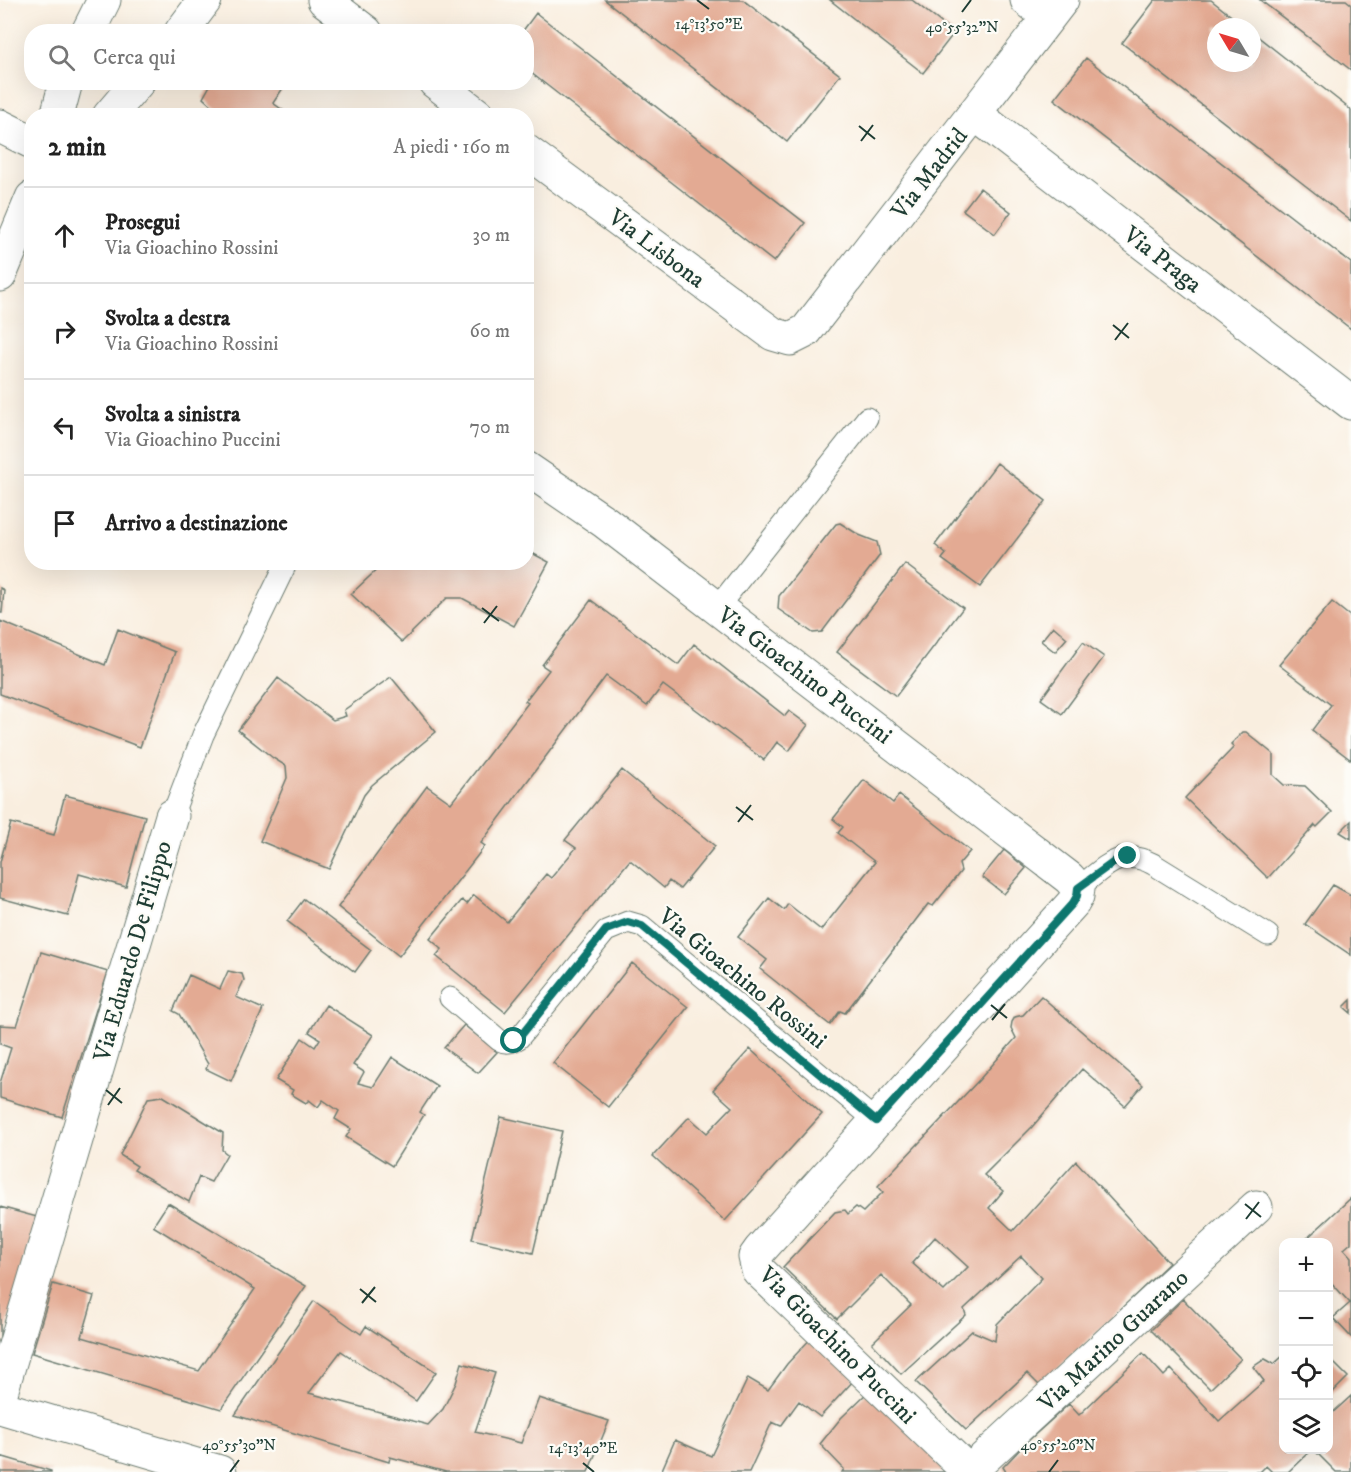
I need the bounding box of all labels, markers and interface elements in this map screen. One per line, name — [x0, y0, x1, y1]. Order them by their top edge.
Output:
text: 14°13'50"E — [675, 15, 743, 34]
text: 40°55'32"N — [926, 18, 998, 37]
north arrow — [1207, 18, 1261, 72]
search box — [24, 24, 534, 90]
icon: search — [45, 41, 78, 74]
text: Cerca qui — [93, 44, 176, 71]
street label: Via Madrid — [884, 122, 975, 226]
text: 2 min — [48, 131, 106, 164]
text: A piedi · 160 m — [393, 135, 510, 160]
street label: Via Lisbona — [601, 202, 711, 295]
text: Prosegui — [105, 209, 180, 236]
icon: ahead — [48, 219, 81, 252]
street label: Via Praga — [1116, 219, 1208, 300]
text: 30 m — [472, 223, 510, 248]
text: Via Gioachino Rossini — [105, 236, 279, 261]
text: Svolta a destra — [105, 305, 230, 332]
icon: right — [48, 315, 81, 348]
text: 60 m — [470, 319, 510, 344]
text: Via Gioachino Rossini — [105, 332, 279, 357]
text: Svolta a sinistra — [105, 401, 240, 428]
icon: left — [48, 411, 81, 444]
text: 70 m — [469, 415, 510, 440]
text: Via Gioachino Puccini — [105, 428, 281, 453]
icon: arrive — [48, 507, 81, 540]
text: Arrivo a destinazione — [105, 510, 288, 537]
street label: Via Gioachino Puccini — [710, 600, 898, 751]
street label: Via Eduardo De Filippo — [87, 838, 179, 1066]
route end — [1114, 842, 1140, 868]
street label: Via Gioachino Rossini — [651, 901, 833, 1056]
route start — [500, 1027, 526, 1053]
map controls — [1279, 1238, 1333, 1454]
button: + — [1279, 1238, 1333, 1292]
street label: Via Gioachino Puccini — [751, 1260, 922, 1431]
street label: Via Marino Guarano — [1031, 1263, 1195, 1419]
button: − — [1279, 1292, 1333, 1346]
button: locate — [1279, 1346, 1333, 1400]
button: layers — [1279, 1400, 1333, 1454]
text: 40°55'30"N — [202, 1436, 276, 1455]
text: 40°55'26"N — [1020, 1436, 1096, 1455]
text: 14°13'40"E — [549, 1439, 618, 1458]

